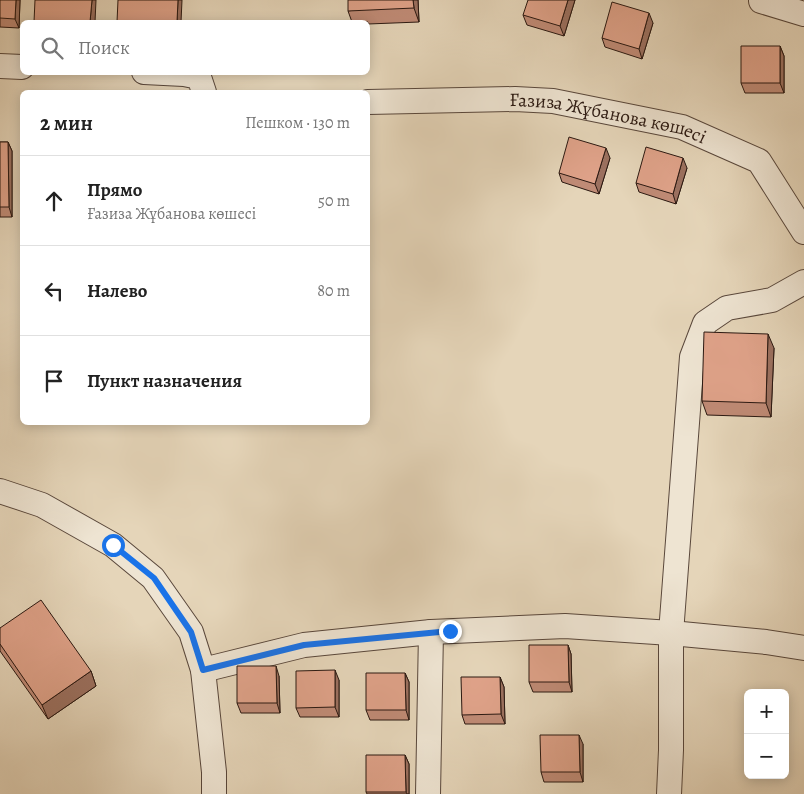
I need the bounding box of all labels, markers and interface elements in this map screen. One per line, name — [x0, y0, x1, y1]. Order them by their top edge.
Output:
search box — [20, 20, 370, 75]
icon: search — [38, 34, 66, 62]
text: Поиск — [78, 35, 130, 61]
street label: Ғазиза Жұбанова көшесі — [509, 87, 710, 150]
text: 2 мин — [40, 109, 93, 137]
text: Пешком · 130 m — [245, 112, 350, 134]
text: Прямо — [87, 177, 142, 203]
icon: ahead — [40, 187, 68, 215]
text: 50 m — [318, 190, 350, 212]
text: Ғазиза Жұбанова көшесі — [87, 203, 256, 225]
icon: left — [40, 277, 68, 305]
text: Налево — [87, 278, 147, 304]
text: 80 m — [317, 280, 350, 302]
icon: arrive — [40, 367, 68, 395]
text: Пункт назначения — [87, 368, 242, 394]
route start — [102, 534, 125, 557]
route end — [439, 620, 462, 643]
map controls — [744, 689, 789, 779]
button: + — [744, 689, 789, 734]
button: − — [744, 734, 789, 779]

